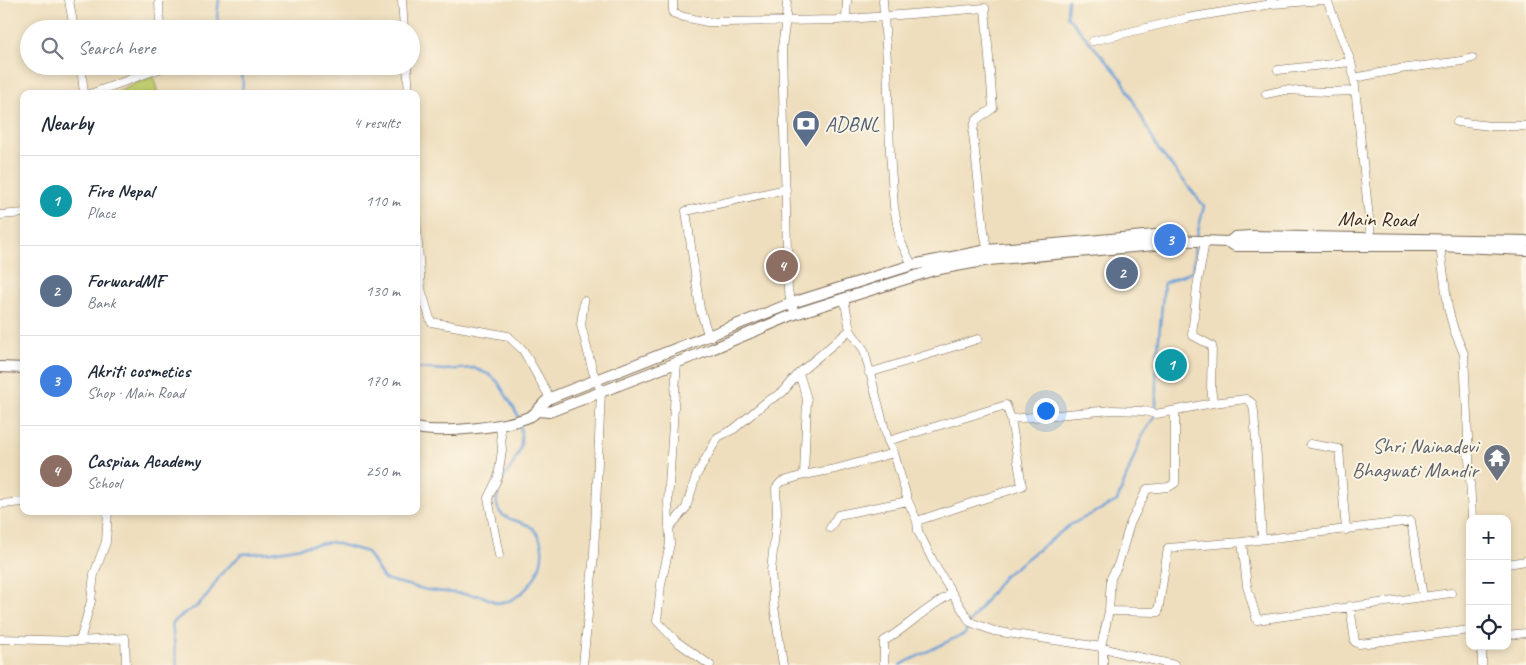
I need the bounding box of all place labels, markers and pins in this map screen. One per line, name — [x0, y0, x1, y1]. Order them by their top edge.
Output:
bank icon: ADBNL — [791, 109, 821, 148]
place label: ADBNL — [825, 111, 880, 137]
pin: 3 — [1154, 221, 1186, 259]
pin: 4 — [766, 247, 798, 285]
pin: 2 — [1106, 254, 1138, 292]
pin: 1 — [1155, 346, 1187, 384]
place label: Shri Nainadevi Bhagwati Mandir — [1352, 433, 1481, 483]
temple icon: Shri Nainadevi Bhagwati Mandir — [1482, 443, 1512, 482]

